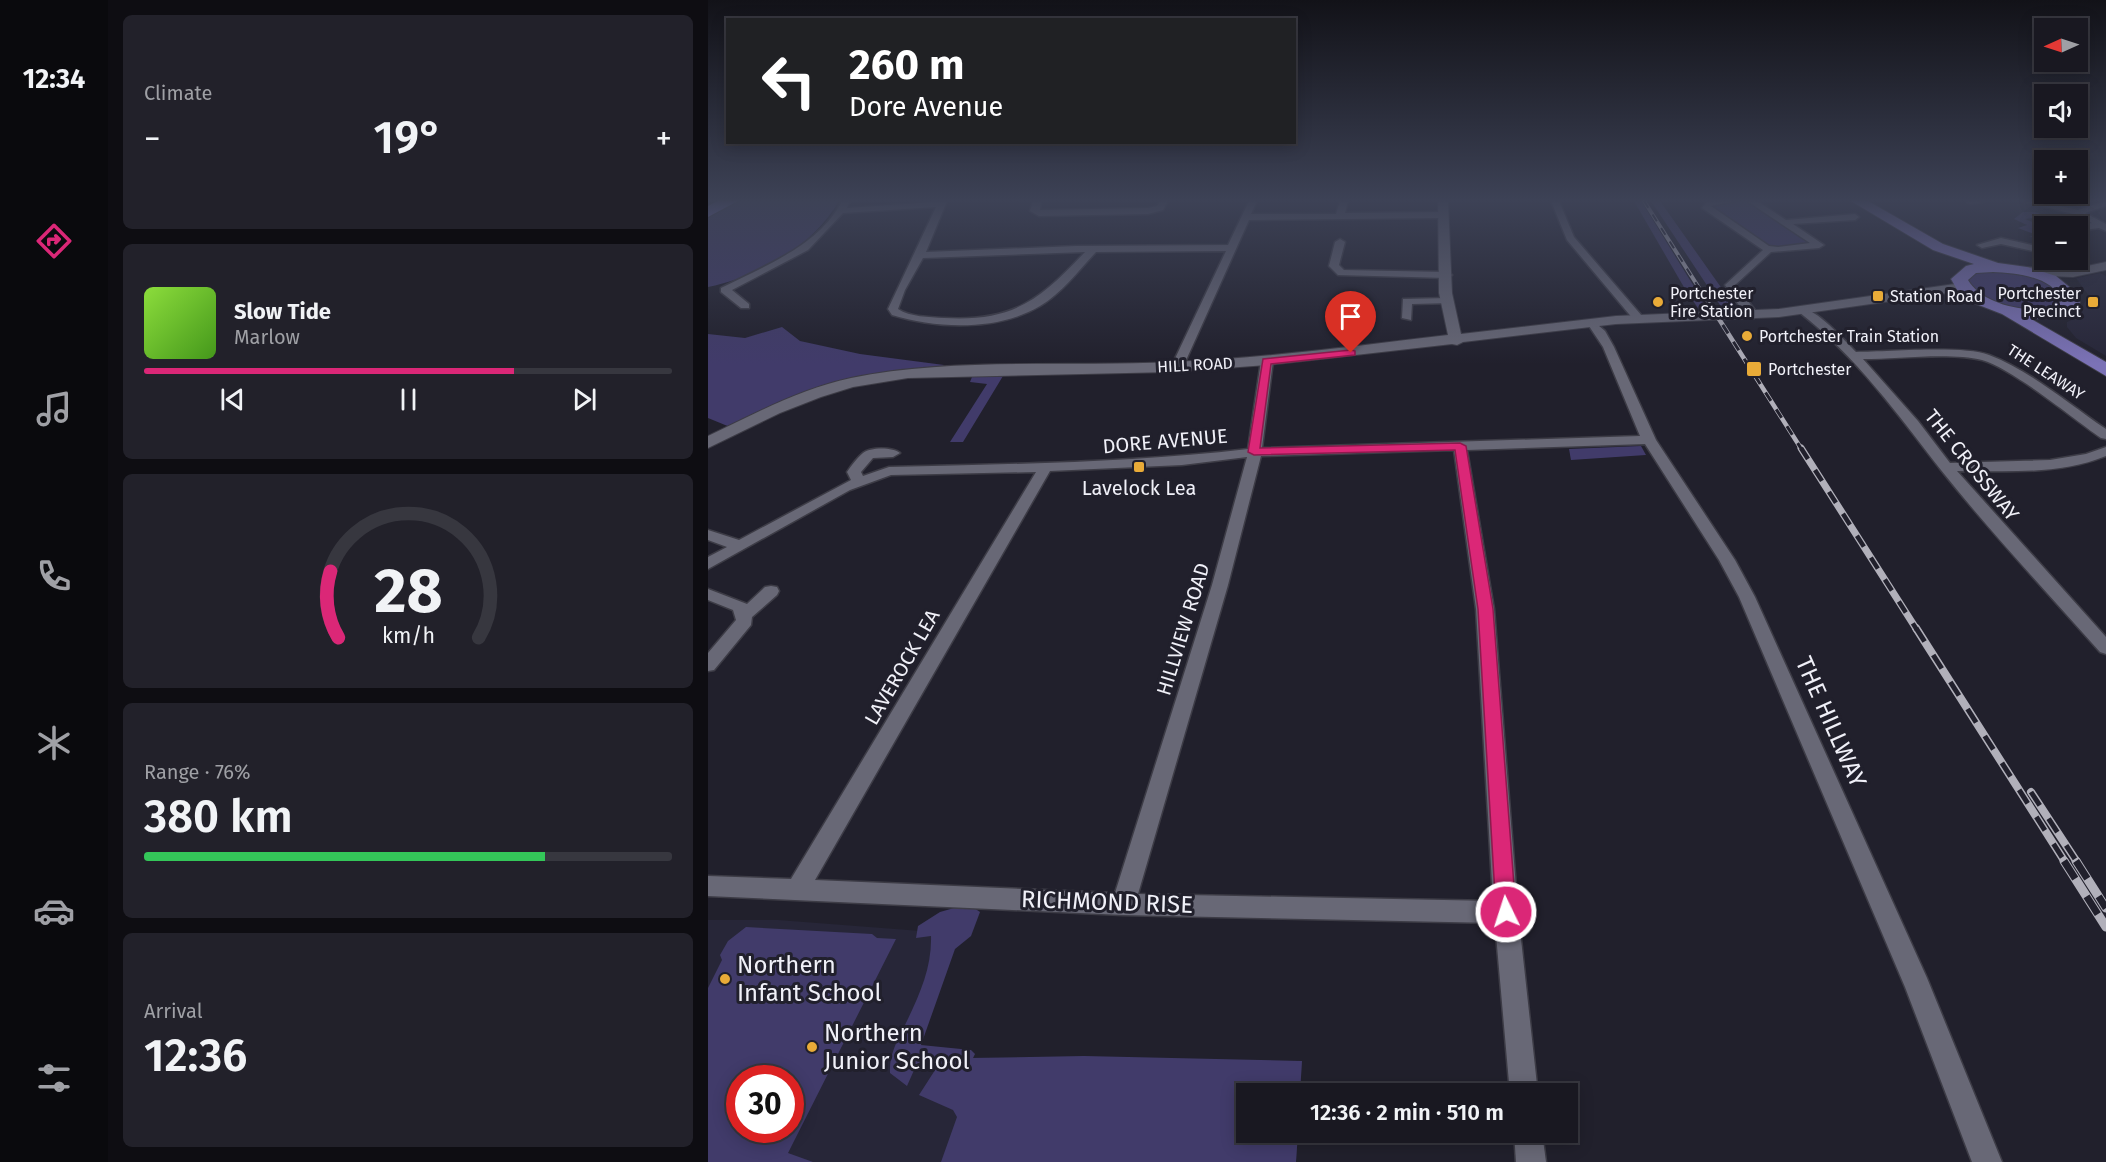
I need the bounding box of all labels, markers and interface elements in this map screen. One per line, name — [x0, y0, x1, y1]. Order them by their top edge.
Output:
north arrow — [2034, 18, 2088, 72]
map controls — [2034, 18, 2088, 270]
text: 260 m — [849, 40, 964, 90]
icon: left — [750, 42, 828, 120]
text: 12:34 — [23, 63, 85, 95]
text: Climate — [144, 81, 212, 105]
button: sound — [2034, 84, 2088, 138]
text: Dore Avenue — [849, 91, 1003, 123]
text: 19° — [374, 111, 442, 165]
text: − — [144, 119, 161, 159]
text: + — [656, 119, 672, 159]
button: + — [2034, 150, 2088, 204]
button: − — [2034, 216, 2088, 270]
icon: directions — [33, 220, 75, 262]
place label: Portchester Fire Station — [1670, 284, 1754, 321]
place label: Portchester Precinct — [1997, 284, 2082, 321]
place label: Station Road — [1890, 287, 1983, 306]
marker: Station Road — [1871, 289, 1885, 303]
pin — [1325, 291, 1376, 353]
marker: Portchester Fire Station — [1651, 295, 1665, 309]
marker: Portchester Precinct — [2086, 295, 2100, 309]
text: Slow Tide — [234, 298, 331, 325]
icon: arrive — [1334, 300, 1367, 333]
text: Marlow — [234, 325, 300, 349]
place label: Portchester Train Station — [1759, 327, 1939, 346]
marker: Portchester Train Station — [1740, 329, 1754, 343]
street label: THE LEAWAY — [2004, 340, 2088, 404]
street label: HILL ROAD — [1157, 354, 1233, 376]
marker: Portchester — [1745, 360, 1763, 378]
place label: Portchester — [1768, 360, 1852, 379]
icon: previous — [216, 383, 249, 416]
icon: pause — [392, 383, 425, 416]
icon: next — [568, 383, 601, 416]
icon: music — [33, 388, 75, 430]
street label: THE CROSSWAY — [1920, 404, 2024, 526]
street label: DORE AVENUE — [1101, 424, 1229, 458]
marker: Lavelock Lea — [1132, 460, 1146, 474]
place label: Lavelock Lea — [1082, 476, 1196, 500]
text: 28 — [374, 554, 442, 629]
icon: phone — [33, 555, 75, 597]
street label: HILLVIEW ROAD — [1151, 560, 1215, 698]
street label: LAVEROCK LEA — [859, 605, 945, 729]
text: km/h — [381, 623, 435, 649]
street label: THE HILLWAY — [1790, 652, 1873, 792]
icon: climate — [33, 722, 75, 764]
text: Range · 76% — [144, 760, 250, 784]
text: 380 km — [144, 790, 293, 844]
position arrow — [1474, 880, 1538, 944]
street label: RICHMOND RISE — [1020, 885, 1194, 919]
icon: car — [33, 890, 75, 932]
place label: Northern Infant School — [737, 951, 881, 1007]
marker: Northern Infant School — [718, 972, 732, 986]
text: Arrival — [144, 999, 203, 1023]
place label: Northern Junior School — [824, 1019, 969, 1075]
text: 12:36 — [144, 1029, 247, 1083]
marker: Northern Junior School — [805, 1040, 819, 1054]
icon: filters — [33, 1057, 75, 1099]
speed limit sign: 30 — [726, 1065, 804, 1143]
text: 12:36 · 2 min · 510 m — [1310, 1099, 1504, 1126]

